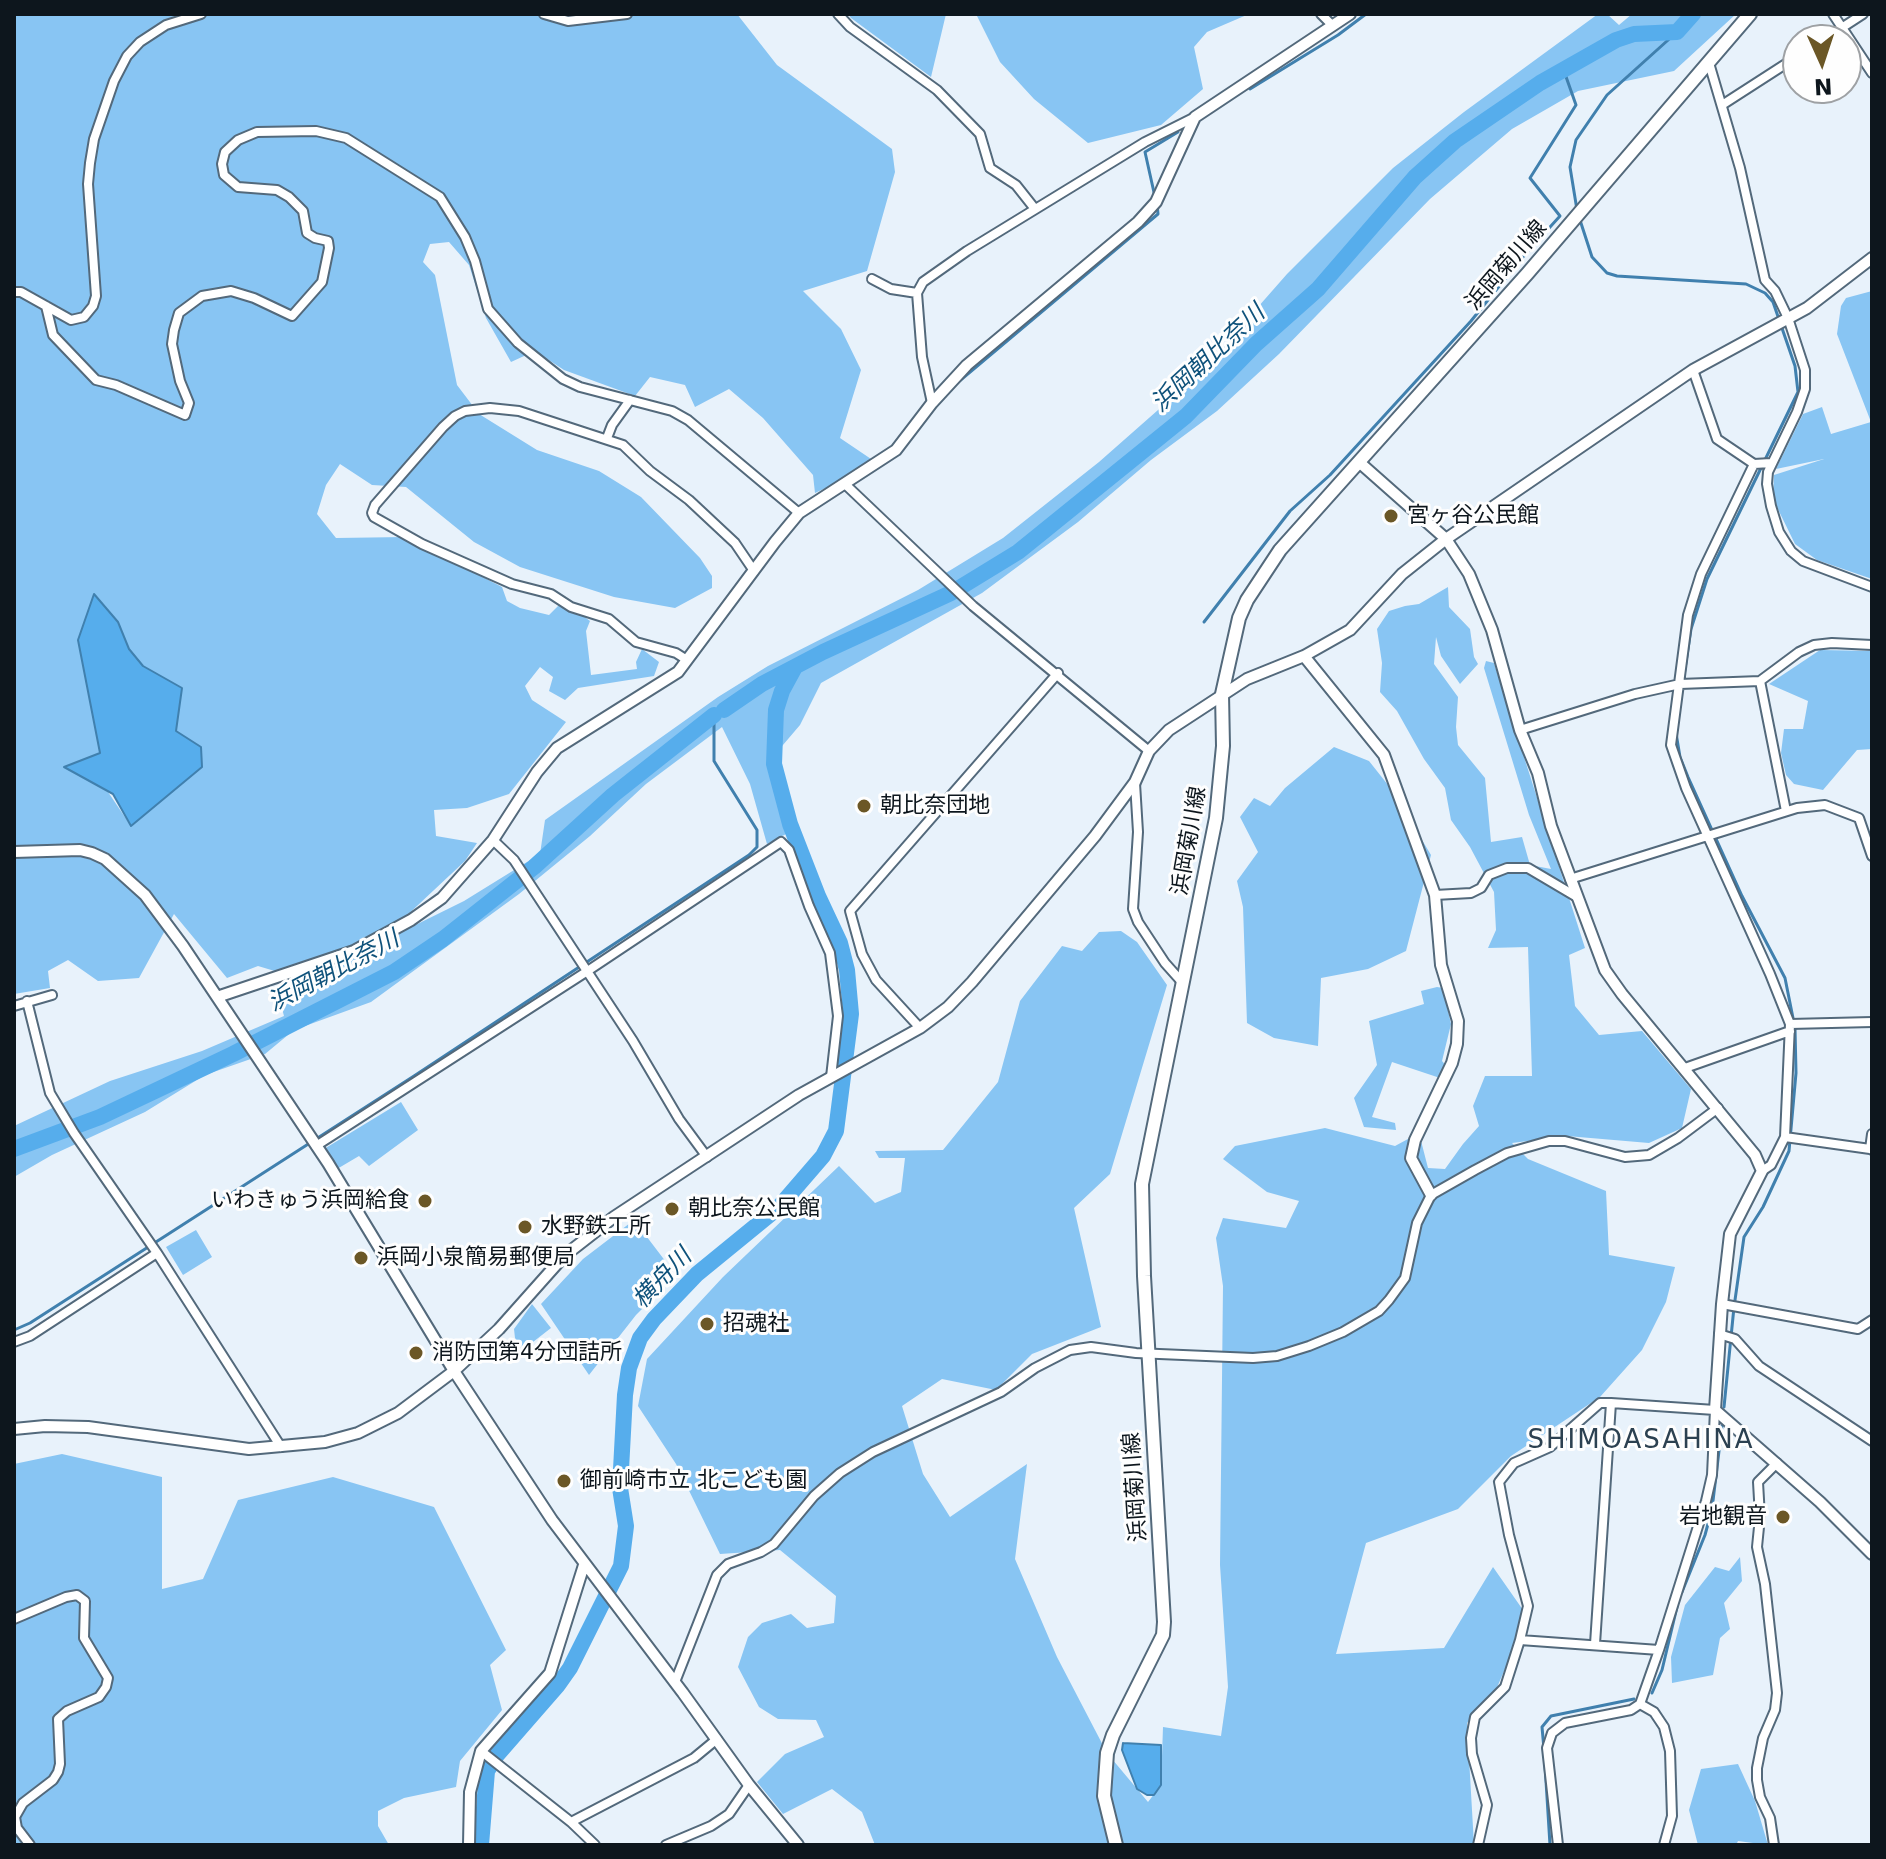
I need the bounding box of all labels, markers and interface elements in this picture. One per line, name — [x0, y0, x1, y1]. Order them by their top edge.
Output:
north arrow — [1782, 24, 1862, 104]
text: N — [1813, 74, 1833, 99]
street label: 浜岡菊川線 — [1461, 216, 1553, 316]
water label: 浜岡朝比奈川 — [1147, 299, 1271, 419]
place label: 宮ヶ谷公民館 — [1407, 503, 1539, 529]
marker: 宮ヶ谷公民館 — [1382, 507, 1400, 525]
street label: 浜岡菊川線 — [1167, 785, 1213, 897]
place label: 朝比奈団地 — [880, 793, 990, 819]
marker: 朝比奈団地 — [855, 797, 873, 815]
water label: 浜岡朝比奈川 — [264, 925, 404, 1019]
place label: いわきゅう浜岡給食 — [211, 1188, 409, 1214]
marker: いわきゅう浜岡給食 — [416, 1192, 434, 1210]
place label: 朝比奈公民館 — [688, 1196, 820, 1222]
marker: 朝比奈公民館 — [663, 1200, 681, 1218]
place label: 水野鉄工所 — [541, 1214, 651, 1240]
marker: 水野鉄工所 — [516, 1218, 534, 1236]
water label: 横舟川 — [628, 1243, 698, 1315]
place label: 浜岡小泉簡易郵便局 — [377, 1245, 575, 1271]
marker: 浜岡小泉簡易郵便局 — [352, 1249, 370, 1267]
place label: 招魂社 — [723, 1311, 789, 1337]
marker: 招魂社 — [698, 1315, 716, 1333]
place label: 消防団第4分団詰所 — [432, 1340, 622, 1366]
marker: 消防団第4分団詰所 — [407, 1344, 425, 1362]
district label: SHIMOASAHINA — [1527, 1425, 1755, 1457]
street label: 浜岡菊川線 — [1119, 1431, 1153, 1543]
place label: 御前崎市立 北こども園 — [580, 1468, 807, 1494]
marker: 御前崎市立 北こども園 — [555, 1472, 573, 1490]
place label: 岩地観音 — [1679, 1504, 1767, 1530]
marker: 岩地観音 — [1774, 1508, 1792, 1526]

